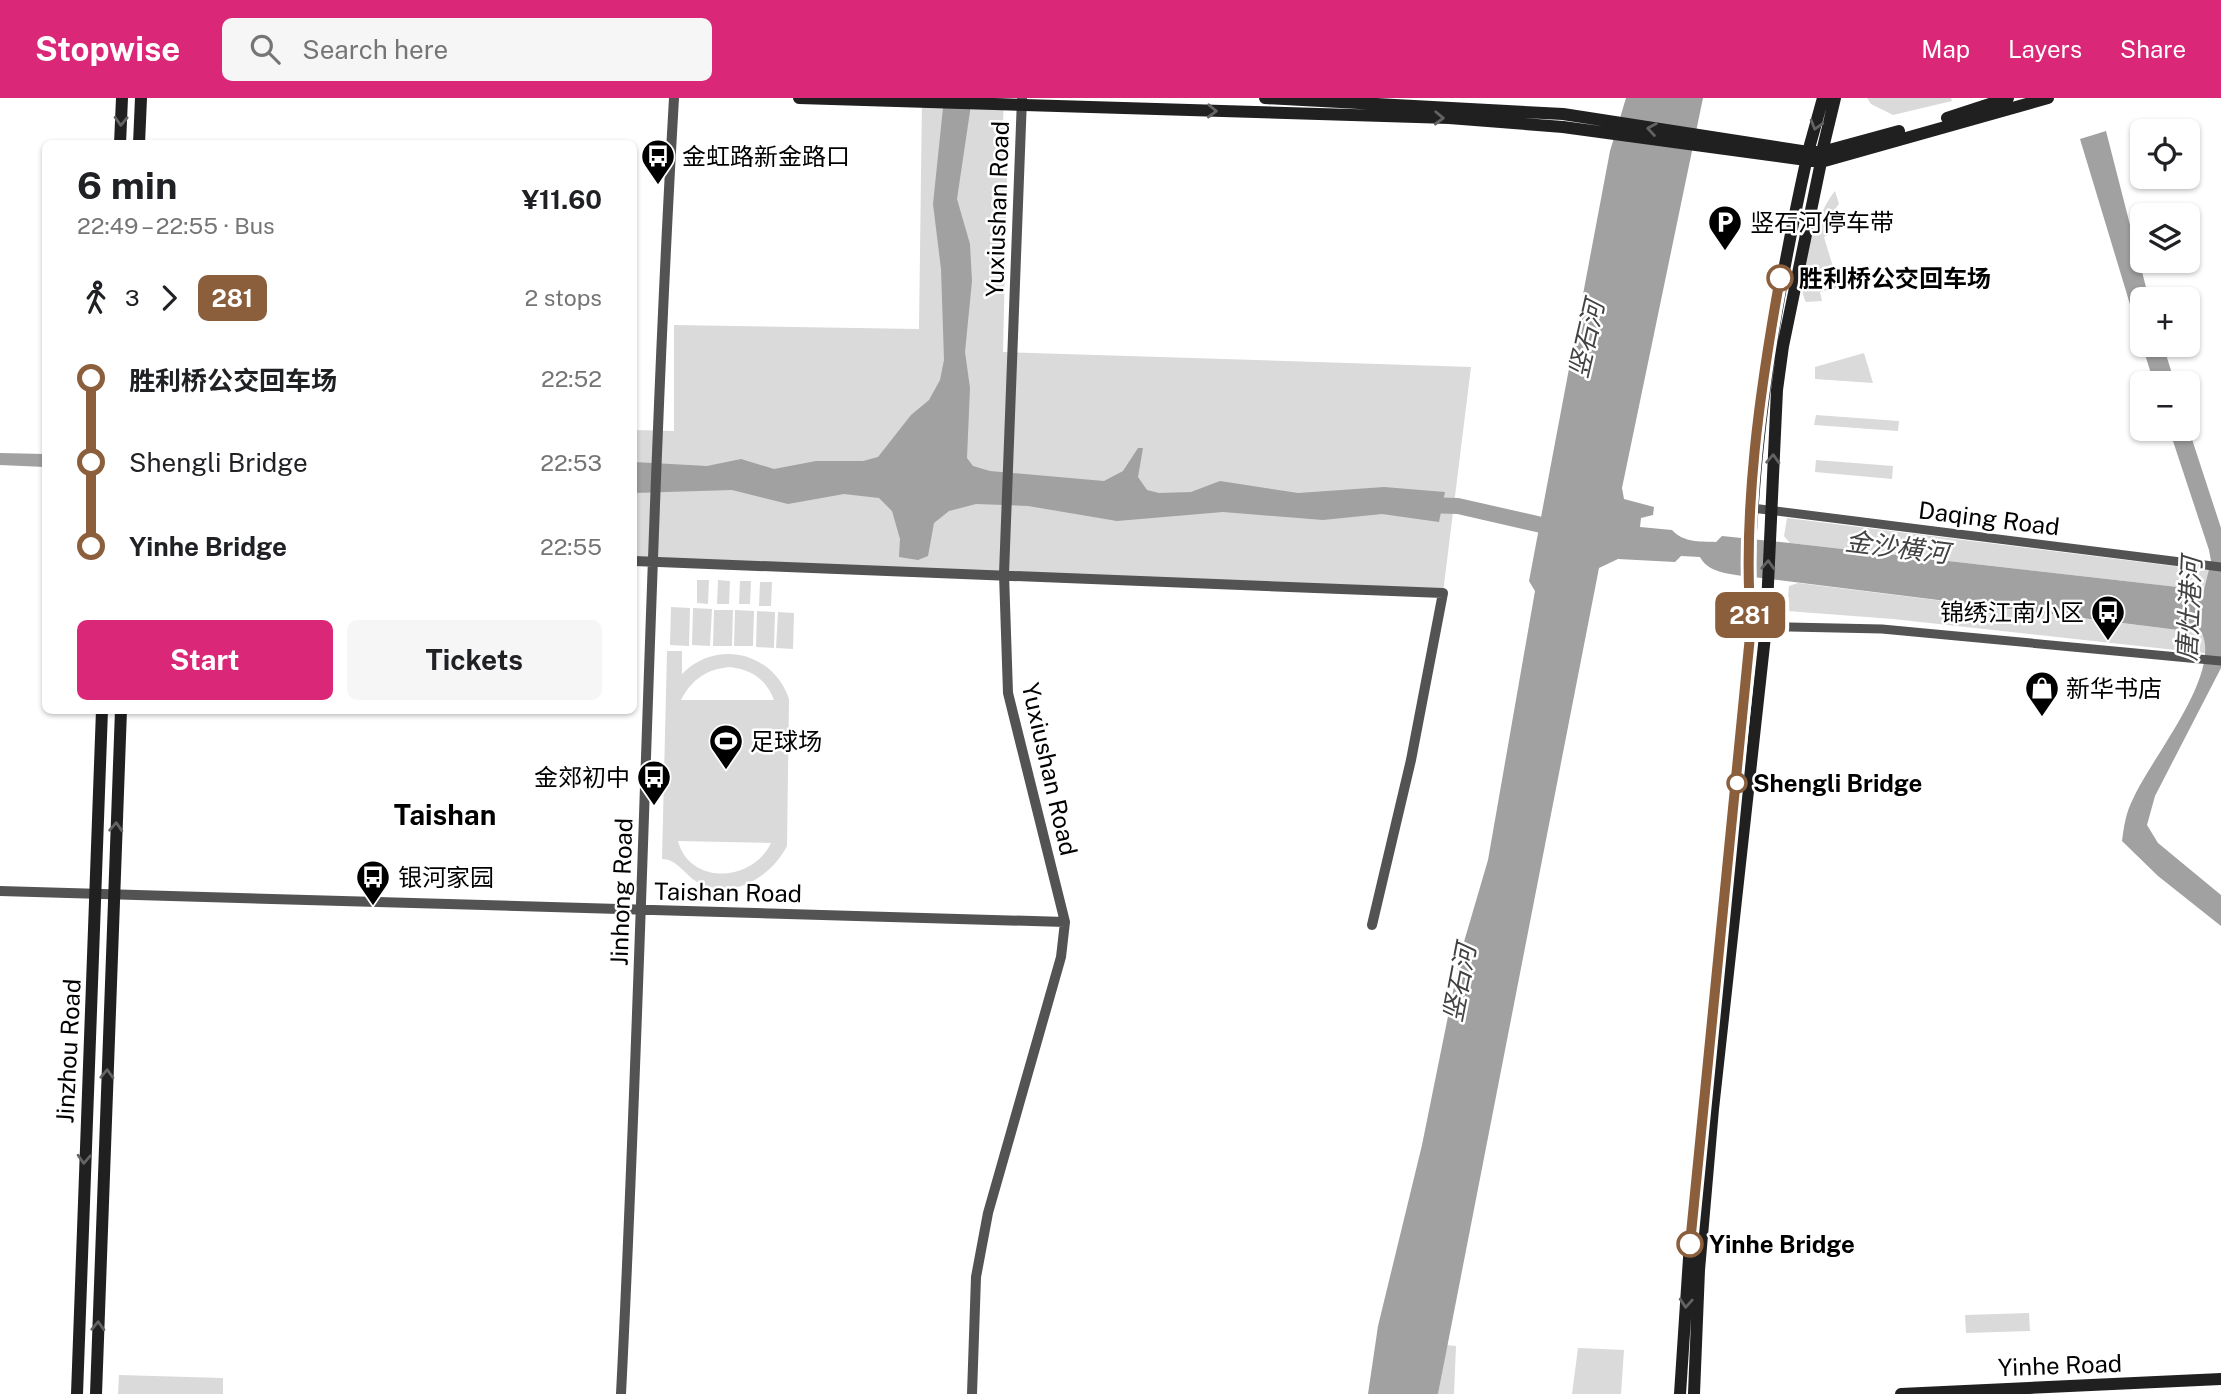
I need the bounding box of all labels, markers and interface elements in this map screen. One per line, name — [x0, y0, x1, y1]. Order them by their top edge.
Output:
search box — [222, 18, 712, 81]
text: Stopwise — [35, 30, 180, 68]
icon: search — [246, 30, 284, 68]
text: Search here — [302, 34, 448, 65]
text: Map — [1921, 35, 1970, 63]
text: Layers — [2008, 35, 2082, 63]
text: Share — [2120, 35, 2186, 63]
one-way arrow — [1207, 103, 1218, 119]
one-way arrow — [1434, 110, 1445, 125]
one-way arrow — [113, 116, 129, 127]
one-way arrow — [1809, 119, 1824, 131]
map controls — [2130, 119, 2200, 441]
button: locate — [2130, 119, 2200, 189]
street label: Yuxiushan Road — [980, 120, 1014, 298]
one-way arrow — [1646, 122, 1658, 137]
bus stop icon: 金虹路新金路口 — [639, 137, 677, 186]
place label: 金虹路新金路口 — [682, 142, 850, 170]
text: 6 min — [77, 163, 178, 208]
text: ¥11.60 — [522, 184, 602, 215]
parking icon: 竖石河停车带 — [1706, 203, 1744, 252]
button: layers — [2130, 203, 2200, 273]
place label: 竖石河停车带 — [1750, 208, 1894, 236]
text: 22:49 – 22:55 · Bus — [77, 212, 275, 239]
place label: 胜利桥公交回车场 — [1799, 264, 1991, 292]
marker: 胜利桥公交回车场 — [1767, 265, 1793, 291]
icon: walk — [77, 279, 115, 317]
icon: forward — [150, 279, 188, 317]
text: 3 — [125, 284, 140, 311]
text: 281 — [212, 284, 253, 312]
text: 2 stops — [524, 284, 602, 311]
button: + — [2130, 287, 2200, 357]
water label: 竖石河 — [1562, 293, 1611, 380]
text: 胜利桥公交回车场 — [129, 365, 337, 396]
text: 22:52 — [541, 365, 602, 392]
button: − — [2130, 371, 2200, 441]
text: Shengli Bridge — [129, 447, 308, 478]
text: 22:53 — [540, 449, 602, 476]
one-way arrow — [1766, 453, 1781, 464]
street label: Daqing Road — [1917, 495, 2061, 541]
water label: 金沙横河 — [1843, 525, 1955, 569]
text: Yinhe Bridge — [129, 531, 287, 562]
text: 22:55 — [540, 533, 602, 560]
water label: 唐灶港河 — [2171, 551, 2207, 662]
one-way arrow — [1760, 560, 1775, 571]
line badge: 281 — [1710, 592, 1790, 638]
bus stop icon: 锦绣江南小区 — [2089, 593, 2127, 642]
place label: 锦绣江南小区 — [1940, 598, 2084, 626]
text: 281 — [1729, 601, 1771, 629]
button: Start — [77, 620, 333, 700]
button: Tickets — [347, 620, 602, 700]
shop icon: 新华书店 — [2023, 669, 2061, 718]
place label: 新华书店 — [2066, 674, 2162, 702]
street label: Yuxiushan Road — [1017, 680, 1083, 858]
sports icon: 足球场 — [707, 722, 745, 771]
place label: 足球场 — [750, 727, 822, 755]
bus stop icon: 金郊初中 — [635, 758, 673, 807]
place label: 金郊初中 — [534, 763, 630, 791]
place label: Shengli Bridge — [1753, 769, 1922, 797]
marker: Shengli Bridge — [1727, 773, 1747, 793]
district label: Taishan — [394, 798, 496, 831]
street label: Jinhong Road — [604, 817, 638, 967]
one-way arrow — [108, 821, 123, 832]
bus stop icon: 银河家园 — [354, 858, 392, 907]
place label: 银河家园 — [398, 863, 494, 891]
street label: Taishan Road — [654, 877, 802, 907]
water label: 竖石河 — [1436, 937, 1483, 1024]
street label: Jinzhou Road — [50, 978, 86, 1124]
one-way arrow — [99, 1068, 115, 1079]
one-way arrow — [76, 1153, 91, 1164]
place label: Yinhe Bridge — [1709, 1230, 1855, 1258]
marker: Yinhe Bridge — [1677, 1231, 1703, 1257]
one-way arrow — [1679, 1298, 1694, 1309]
one-way arrow — [91, 1320, 106, 1331]
street label: Yinhe Road — [1998, 1349, 2122, 1381]

